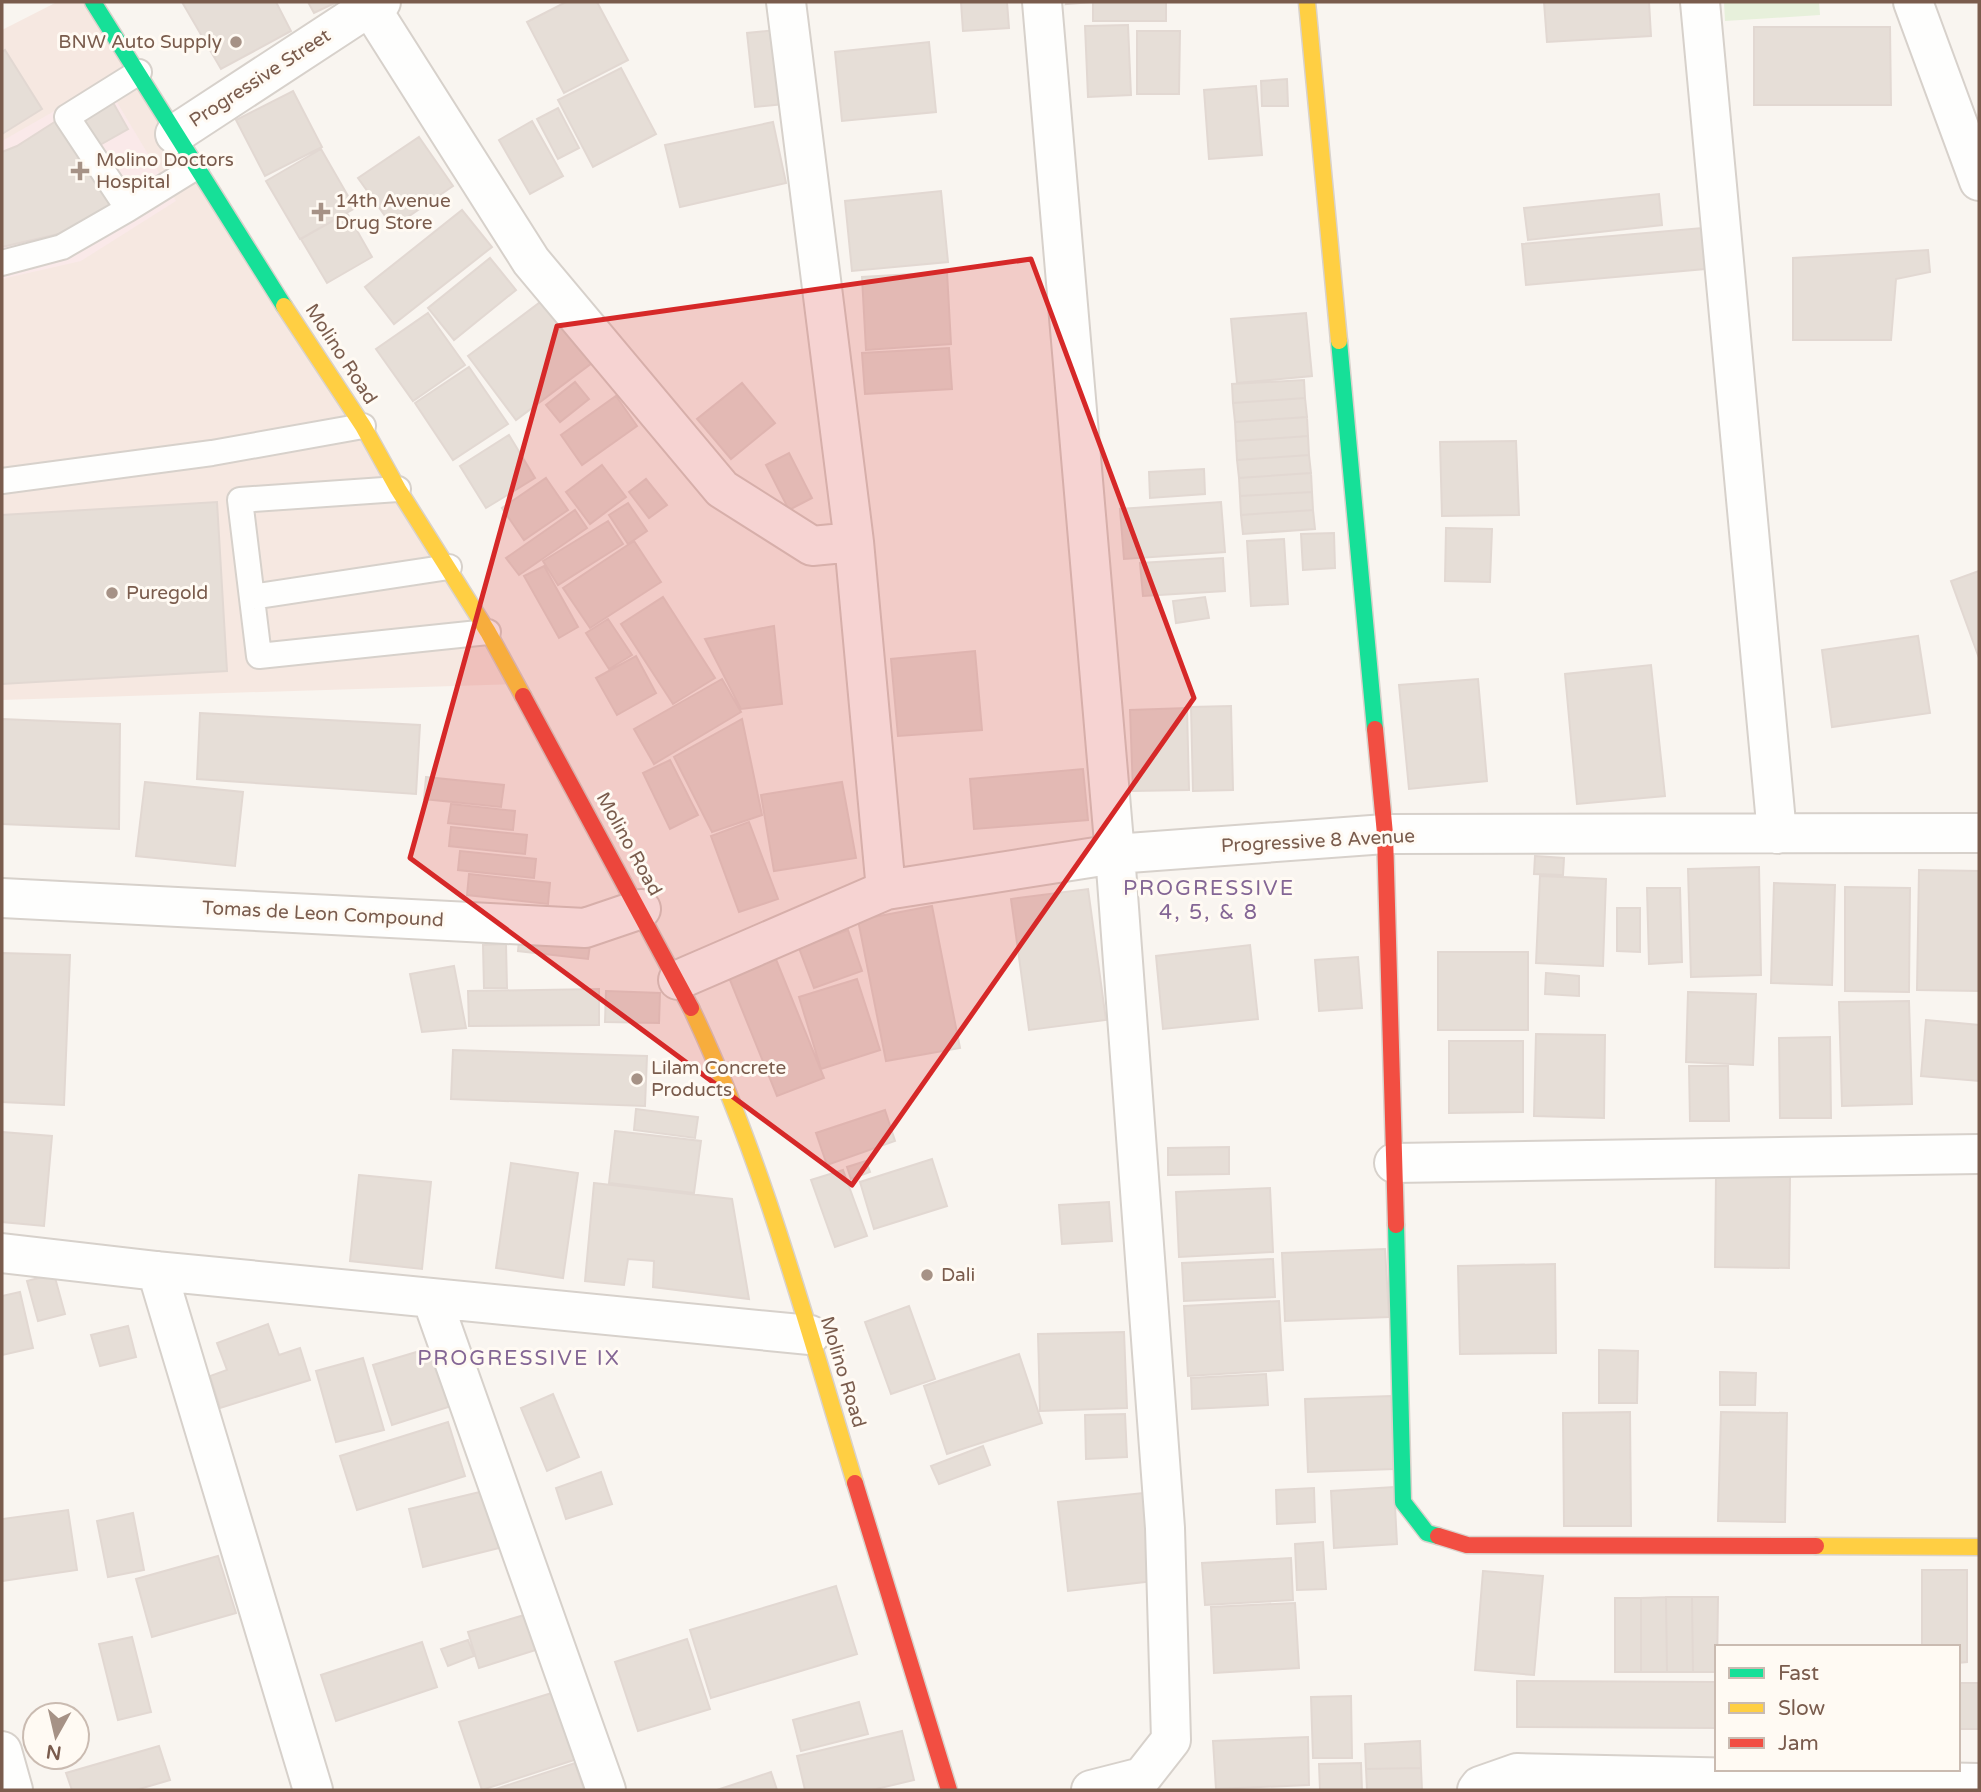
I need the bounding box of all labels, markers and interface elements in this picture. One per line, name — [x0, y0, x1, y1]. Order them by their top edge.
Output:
street label: Progressive Street — [185, 24, 335, 132]
place label: BNW Auto Supply — [58, 31, 222, 53]
marker: BNW Auto Supply — [228, 34, 244, 50]
place label: Molino Doctors Hospital — [96, 149, 234, 193]
marker: Molino Doctors Hospital — [70, 161, 90, 181]
place label: 14th Avenue Drug Store — [335, 190, 451, 234]
marker: 14th Avenue Drug Store — [313, 204, 329, 220]
street label: Molino Road — [300, 300, 382, 408]
place label: Puregold — [126, 582, 208, 604]
marker: Puregold — [104, 585, 120, 601]
street label: Molino Road — [592, 788, 666, 900]
street label: Progressive 8 Avenue — [1220, 825, 1416, 857]
district label: PROGRESSIVE 4, 5, & 8 — [1123, 876, 1295, 925]
street label: Tomas de Leon Compound — [202, 897, 444, 931]
place label: Lilam Concrete Products — [651, 1057, 786, 1101]
marker: Lilam Concrete Products — [629, 1071, 645, 1087]
place label: Dali — [941, 1264, 975, 1286]
marker: Dali — [919, 1267, 935, 1283]
street label: Molino Road — [816, 1314, 870, 1430]
district label: PROGRESSIVE IX — [417, 1346, 621, 1371]
legend — [1715, 1645, 1960, 1771]
text: Fast — [1778, 1661, 1819, 1686]
text: Slow — [1778, 1696, 1826, 1721]
north arrow — [21, 1701, 91, 1771]
text: Jam — [1778, 1731, 1819, 1756]
text: N — [45, 1740, 63, 1764]

